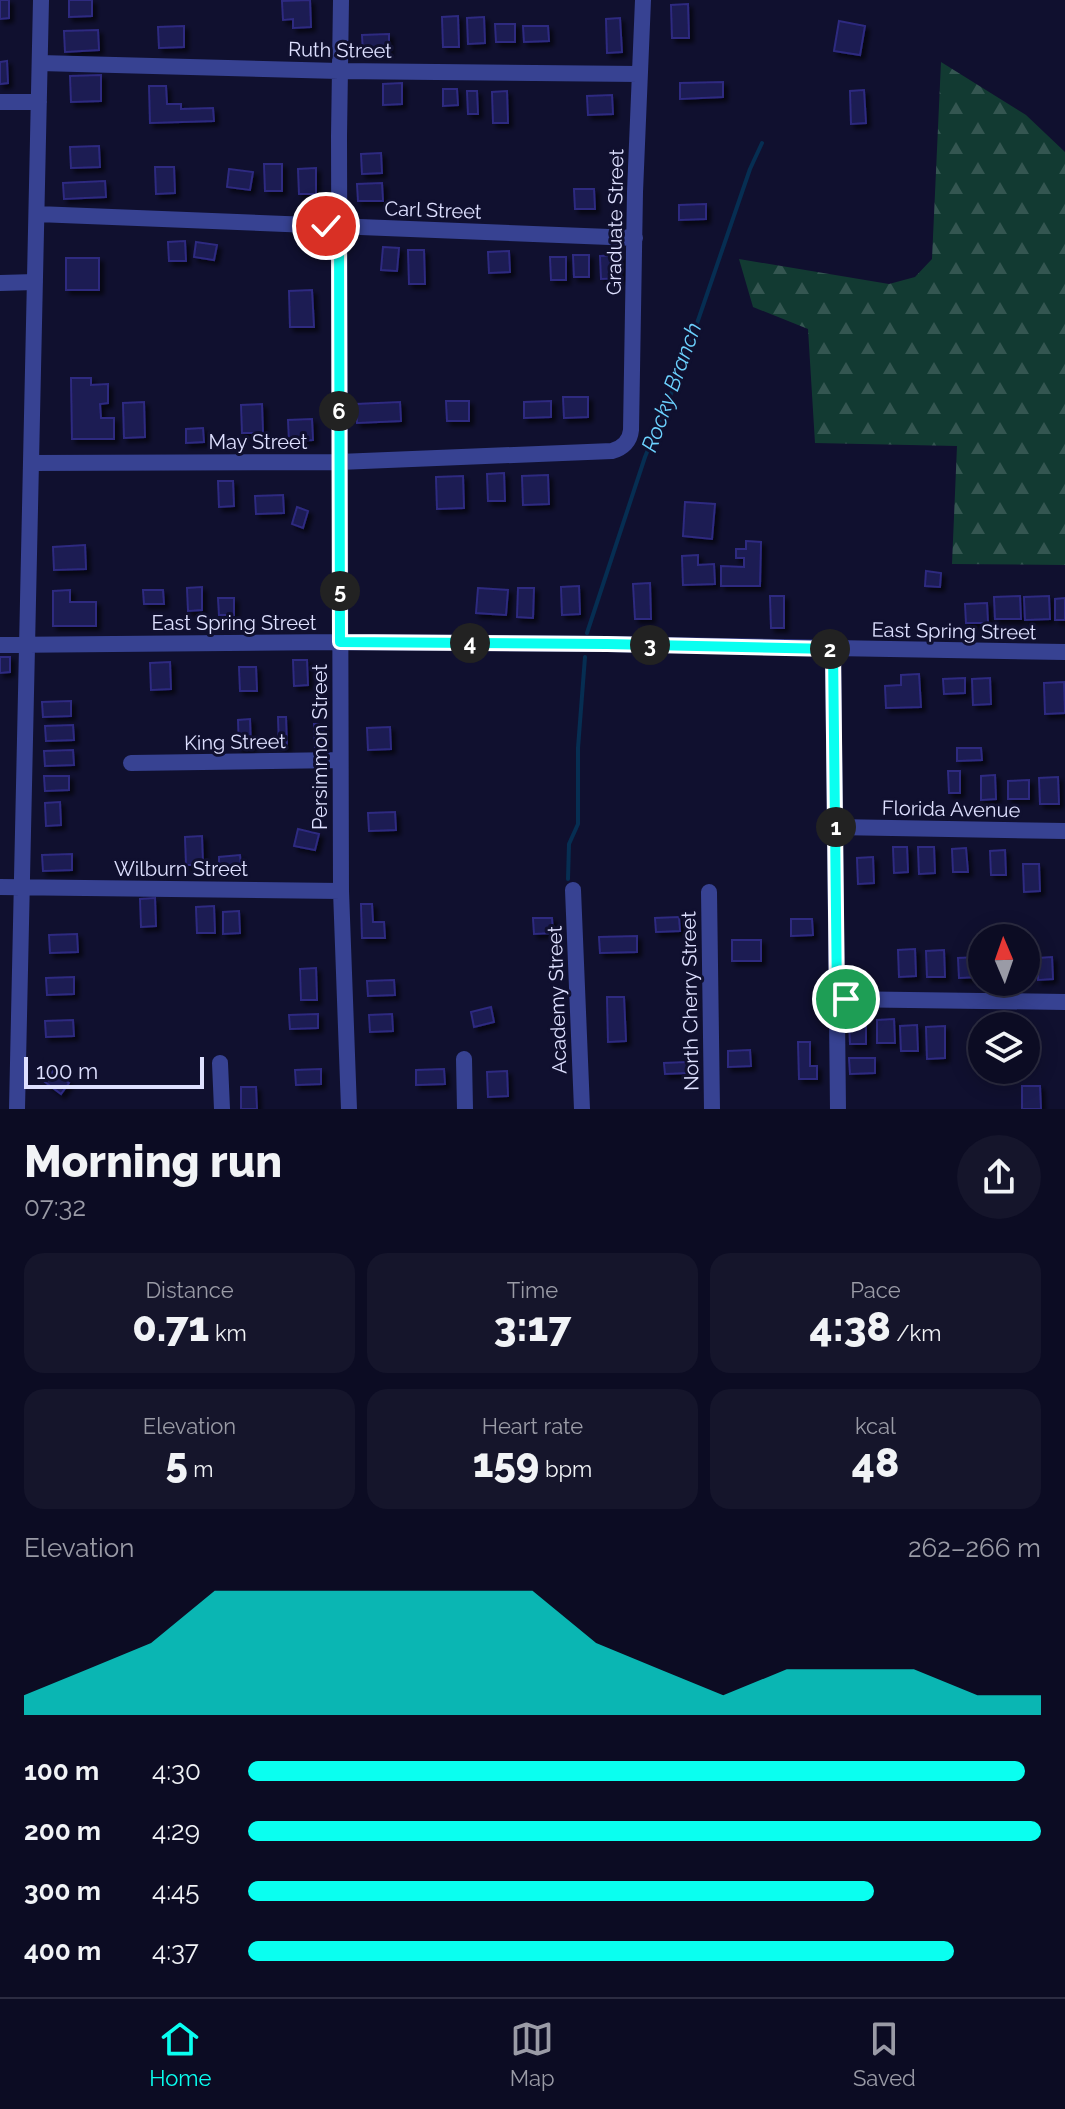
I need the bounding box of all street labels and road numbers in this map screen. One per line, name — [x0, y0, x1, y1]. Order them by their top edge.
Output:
street label: Ruth Street — [288, 37, 392, 63]
street label: Graduate Street — [602, 148, 628, 295]
street label: Carl Street — [384, 196, 482, 224]
street label: May Street — [209, 430, 308, 454]
street label: East Spring Street — [152, 611, 317, 635]
street label: East Spring Street — [871, 618, 1037, 644]
street label: Persimmon Street — [308, 664, 332, 830]
street label: King Street — [184, 729, 286, 755]
street label: Florida Avenue — [882, 796, 1021, 822]
street label: Wilburn Street — [114, 857, 248, 881]
street label: North Cherry Street — [676, 911, 704, 1091]
street label: Academy Street — [542, 925, 572, 1075]

